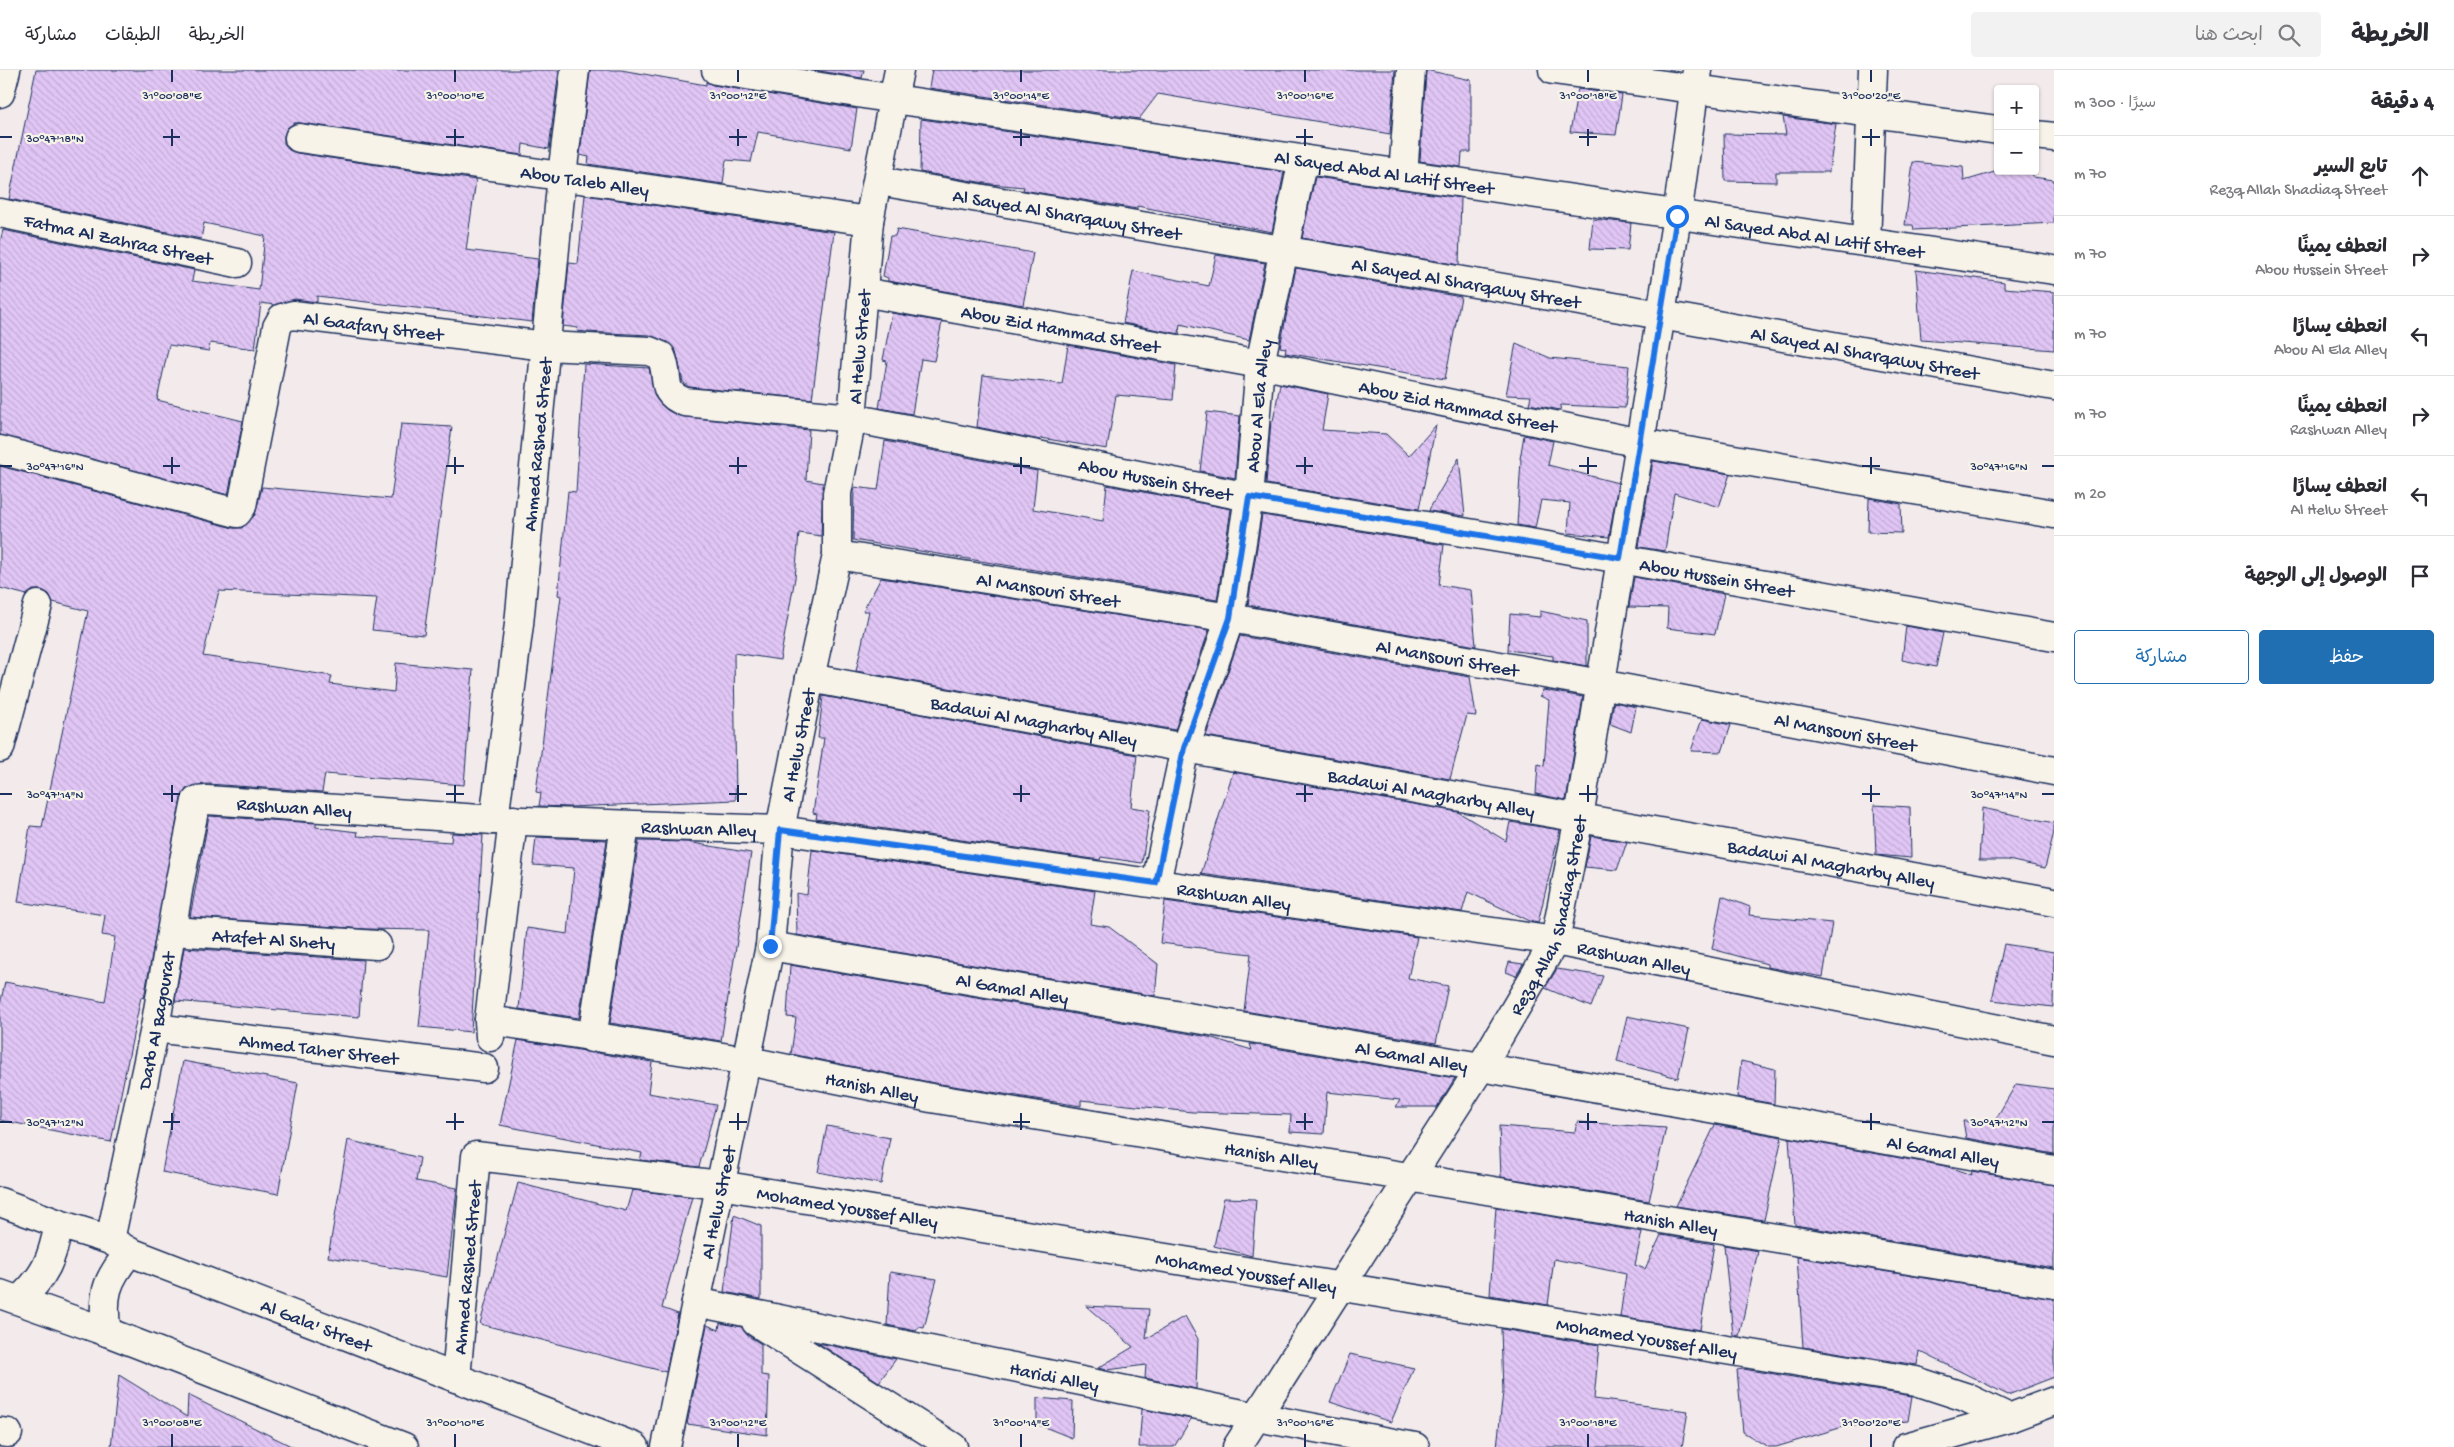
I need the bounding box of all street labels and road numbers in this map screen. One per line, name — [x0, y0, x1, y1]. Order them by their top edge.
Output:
street label: Al Sayed Abd Al Latif Street — [1273, 147, 1497, 203]
street label: Abou Taleb Alley — [519, 162, 651, 204]
street label: Al Sayed Al Sharqawy Street — [951, 186, 1185, 248]
street label: Fatma Al Zahraa Street — [20, 210, 217, 273]
street label: Al Sayed Abd Al Latif Street — [1703, 211, 1928, 266]
street label: Al Sayed Al Sharqawy Street — [1350, 254, 1584, 316]
street label: Al Helw Street — [845, 287, 878, 405]
street label: Abou Zid Hammad Street — [959, 302, 1164, 361]
street label: Al Gaafary Street — [302, 308, 447, 349]
street label: Al Sayed Al Sharqawy Street — [1749, 323, 1983, 388]
street label: Abou Al Ela Alley — [1243, 337, 1280, 474]
street label: Ahmed Rashed Street — [520, 355, 560, 533]
street label: Abou Zid Hammad Street — [1356, 377, 1561, 441]
street label: Abou Hussein Street — [1076, 455, 1236, 509]
street label: Abou Hussein Street — [1637, 555, 1798, 605]
street label: Al Mansouri Street — [975, 570, 1123, 615]
street label: Al Mansouri Street — [1374, 636, 1522, 685]
street label: Al Helw Street — [778, 685, 823, 804]
street label: Badawi Al Magharby Alley — [927, 693, 1139, 754]
street label: Al Mansouri Street — [1772, 710, 1920, 760]
street label: Badawi Al Magharby Alley — [1325, 765, 1537, 825]
street label: Rashwan Alley — [236, 794, 353, 825]
street label: Rezq Allah Shadiaq Street — [1506, 812, 1594, 1020]
street label: Rashwan Alley — [641, 817, 757, 844]
street label: Badawi Al Magharby Alley — [1724, 836, 1937, 896]
street label: Rashwan Alley — [1175, 879, 1293, 918]
street label: Atafet Al Shety — [211, 926, 336, 957]
street label: Rashwan Alley — [1575, 938, 1693, 983]
street label: Darb Al Bagourat — [134, 949, 183, 1094]
street label: Al Gamal Alley — [954, 970, 1071, 1012]
street label: Ahmed Taher Street — [237, 1030, 402, 1073]
street label: Al Gamal Alley — [1353, 1038, 1470, 1080]
street label: Hanish Alley — [823, 1069, 921, 1110]
street label: Al Gamal Alley — [1885, 1132, 2002, 1175]
street label: Hanish Alley — [1222, 1139, 1320, 1177]
street label: Al Helw Street — [697, 1142, 744, 1261]
street label: Ahmed Rashed Street — [450, 1178, 489, 1356]
street label: Mohamed Youssef Alley — [755, 1183, 940, 1236]
street label: Hanish Alley — [1622, 1205, 1720, 1243]
street label: Mohamed Youssef Alley — [1153, 1249, 1339, 1301]
street label: Al Gala' Street — [257, 1296, 376, 1360]
street label: Mohamed Youssef Alley — [1554, 1314, 1739, 1367]
street label: Haridi Alley — [1007, 1359, 1101, 1399]

